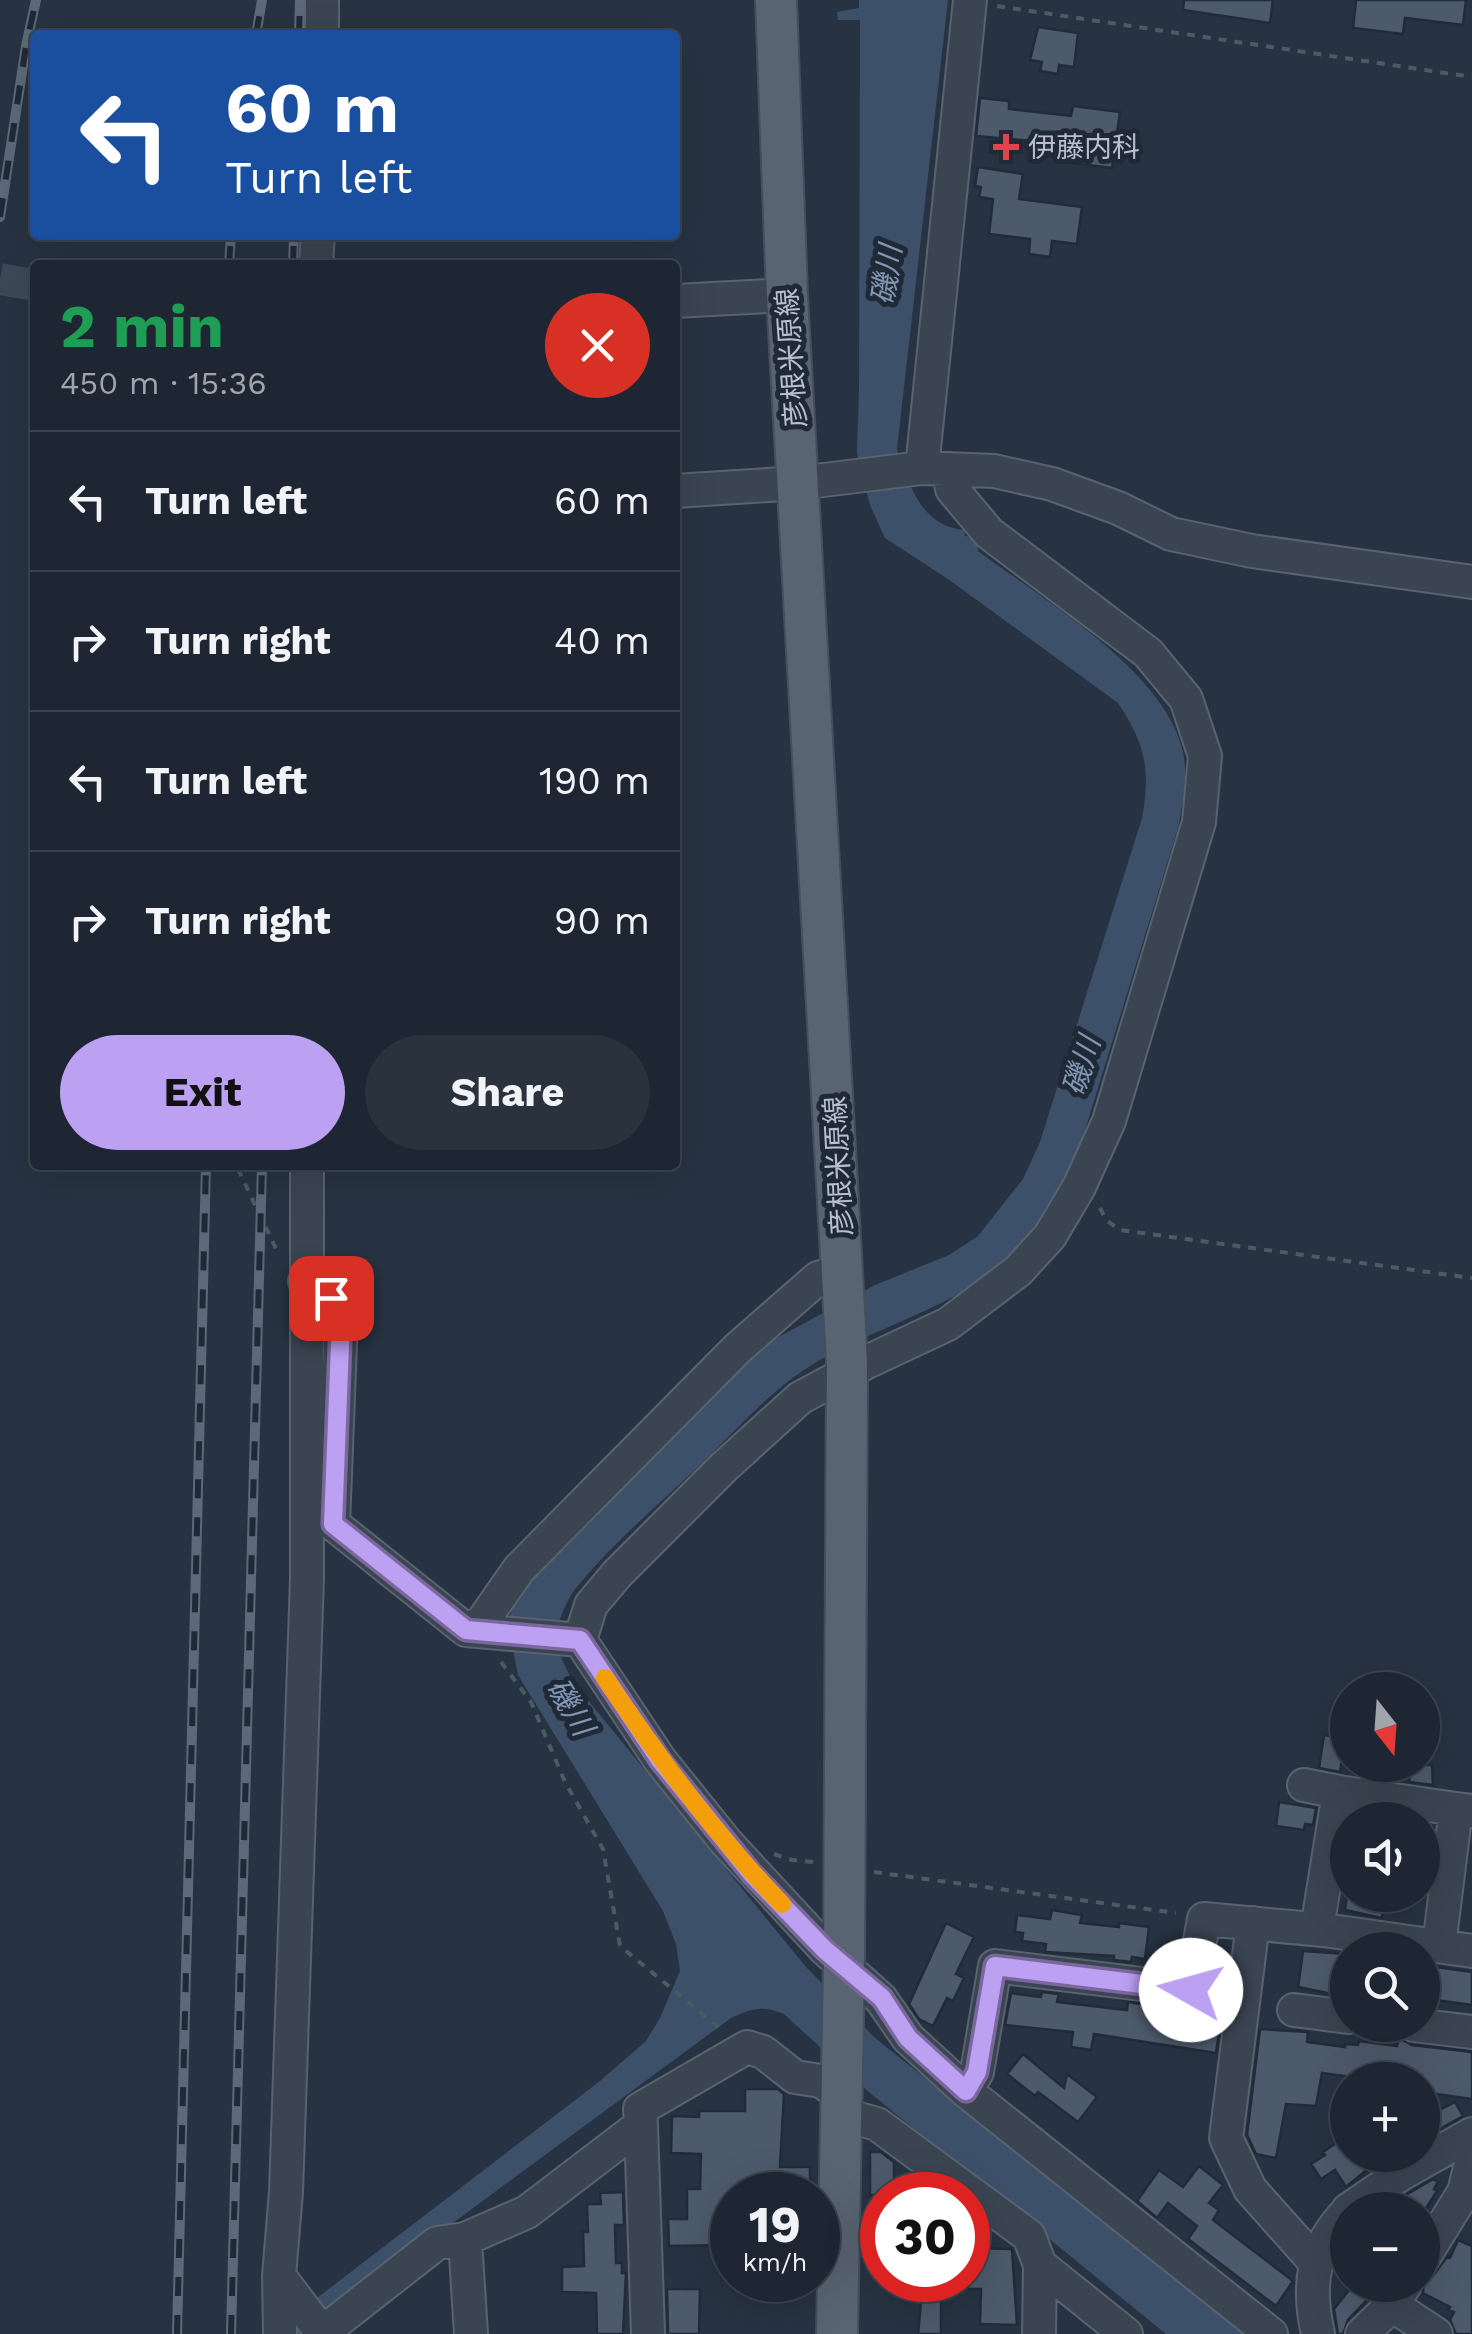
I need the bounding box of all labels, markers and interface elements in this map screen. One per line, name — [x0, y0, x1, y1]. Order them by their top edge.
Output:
text: 60 m — [225, 67, 399, 149]
icon: left — [60, 70, 190, 200]
place label: 伊藤内科 — [1028, 131, 1140, 164]
marker: 伊藤内科 — [993, 134, 1019, 160]
text: Turn left — [225, 151, 412, 204]
water label: 磯川 — [865, 240, 908, 307]
street label: 彦根米原線 — [770, 287, 813, 429]
text: 2 min — [60, 291, 224, 362]
button: close — [545, 293, 650, 398]
text: 450 m · 15:36 — [60, 364, 267, 402]
icon: left — [60, 474, 115, 529]
text: Turn left — [145, 479, 307, 523]
text: 60 m — [554, 479, 650, 523]
icon: right — [60, 614, 115, 669]
text: Turn right — [145, 619, 331, 663]
text: 40 m — [554, 619, 650, 663]
icon: left — [60, 754, 115, 809]
text: Turn left — [145, 759, 307, 803]
text: 190 m — [539, 759, 650, 803]
icon: right — [60, 894, 115, 949]
text: Turn right — [145, 899, 331, 943]
text: 90 m — [554, 899, 650, 943]
water label: 磯川 — [1056, 1029, 1108, 1100]
button: Exit — [60, 1035, 345, 1150]
button: Share — [365, 1035, 650, 1150]
street label: 彦根米原線 — [818, 1095, 859, 1237]
pin — [289, 1256, 374, 1341]
icon: arrive — [304, 1271, 359, 1326]
water label: 磯川 — [540, 1672, 602, 1744]
north arrow — [1330, 1672, 1440, 1782]
map controls — [1330, 1672, 1440, 2302]
button: sound — [1330, 1802, 1440, 1912]
button: search — [1330, 1932, 1440, 2042]
position arrow — [1139, 1938, 1243, 2042]
button: + — [1330, 2062, 1440, 2172]
speed limit sign: 30 — [860, 2172, 990, 2302]
button: − — [1330, 2192, 1440, 2302]
text: 19 — [749, 2195, 801, 2254]
text: km/h — [743, 2248, 807, 2277]

